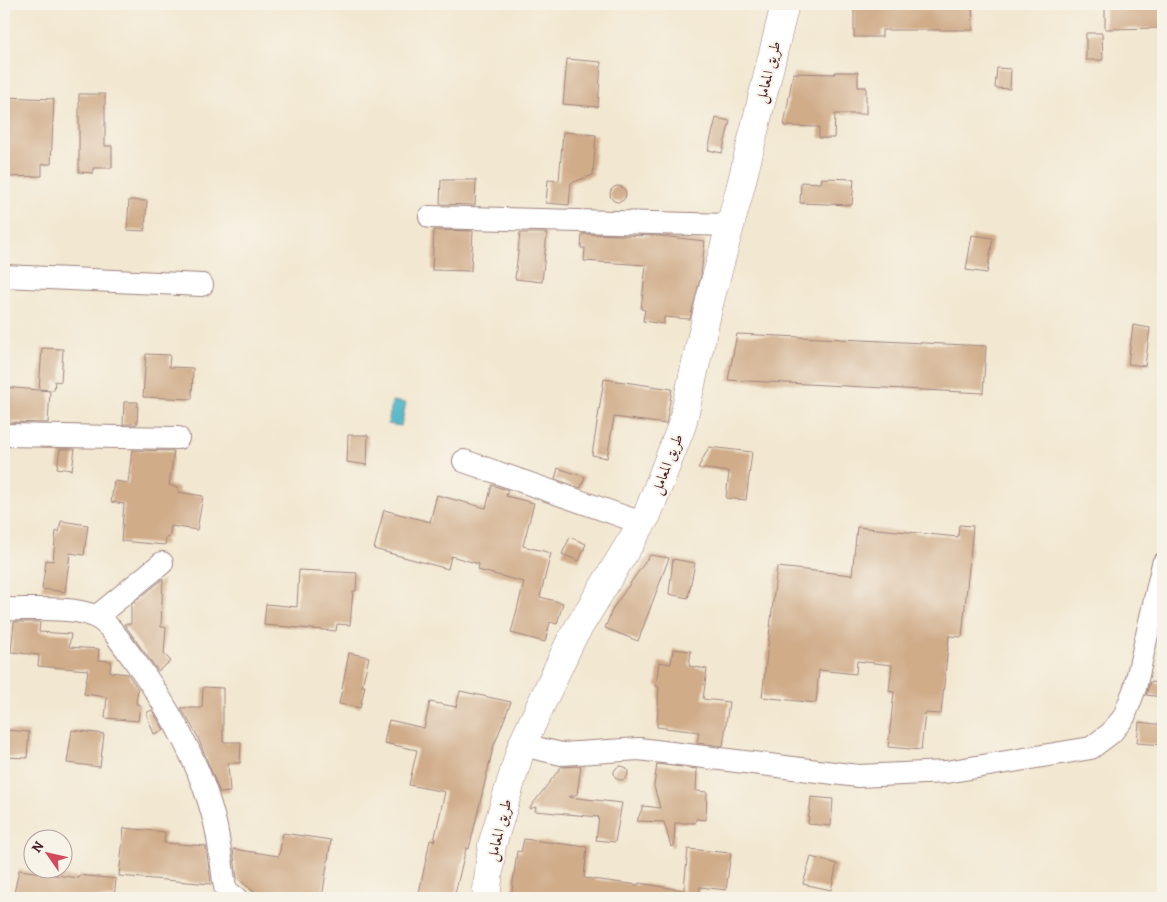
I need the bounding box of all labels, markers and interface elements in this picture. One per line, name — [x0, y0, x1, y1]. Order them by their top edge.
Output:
street label: طريق المعامل — [751, 39, 786, 105]
street label: طريق المعامل — [646, 431, 689, 498]
street label: طريق المعامل — [482, 797, 517, 863]
north arrow — [22, 830, 72, 880]
text: N — [27, 837, 48, 857]

